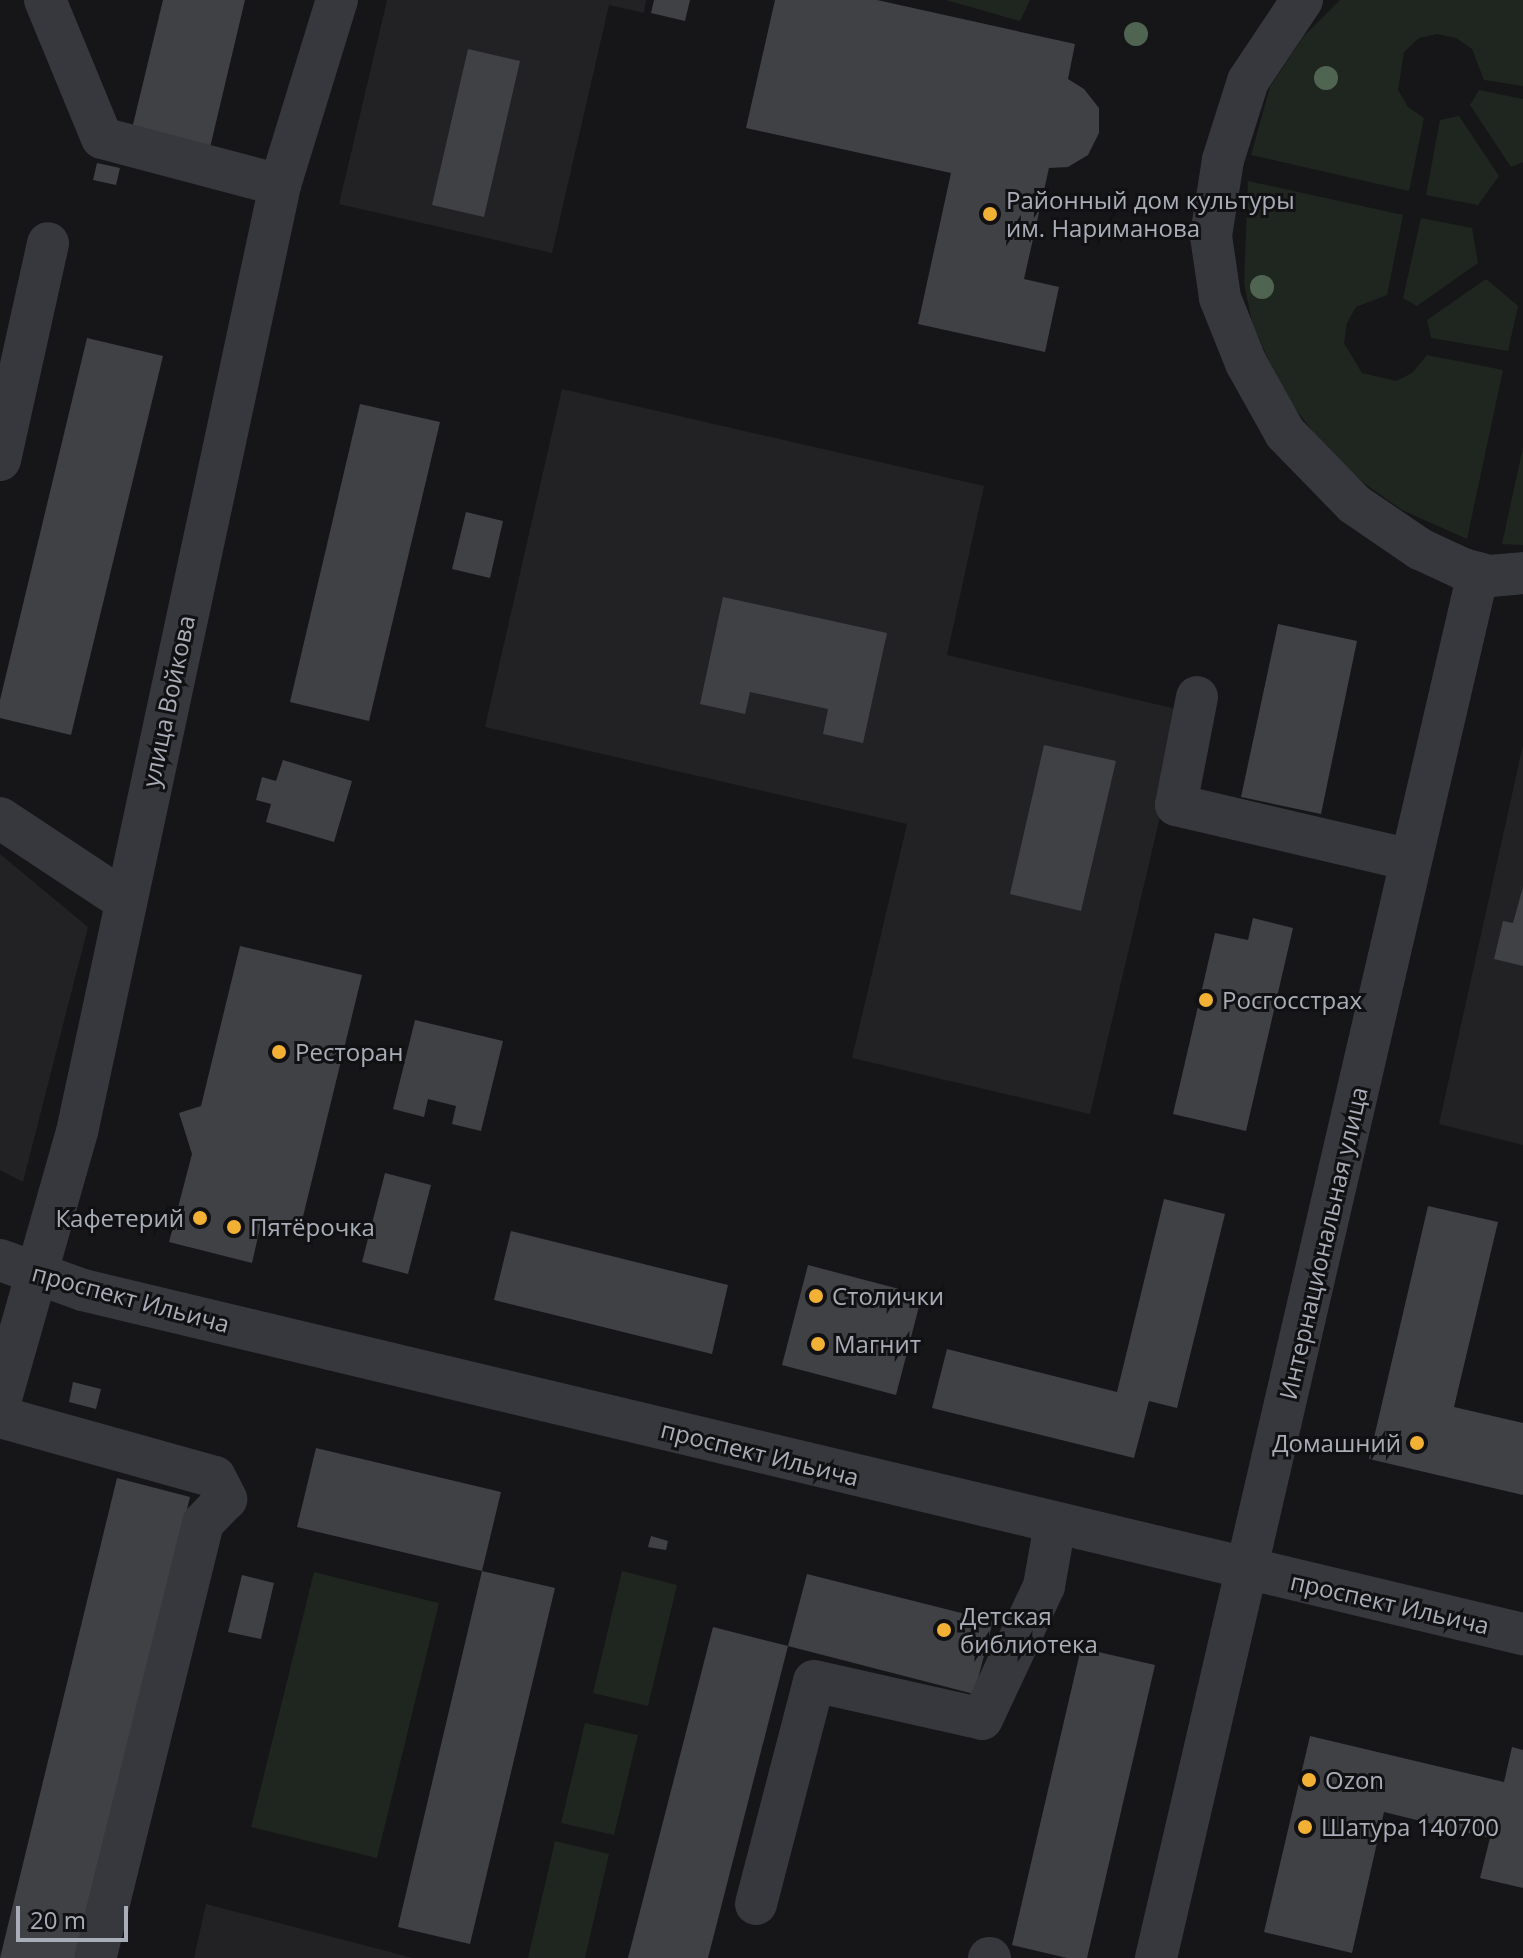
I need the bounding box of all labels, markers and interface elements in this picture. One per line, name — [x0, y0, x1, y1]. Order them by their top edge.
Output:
place label: Районный дом культуры им. Нариманова — [1006, 186, 1295, 242]
marker: Районный дом культуры им. Нариманова — [981, 205, 999, 223]
street label: улица Войкова — [136, 613, 200, 789]
place label: Росгосстрах — [1222, 986, 1362, 1014]
marker: Росгосстрах — [1197, 991, 1215, 1009]
place label: Ресторан — [295, 1038, 403, 1066]
marker: Ресторан — [270, 1043, 288, 1061]
street label: Интернациональная улица — [1273, 1084, 1373, 1402]
place label: Кафетерий — [55, 1204, 184, 1232]
marker: Кафетерий — [191, 1209, 209, 1227]
place label: Пятёрочка — [250, 1213, 375, 1241]
marker: Пятёрочка — [225, 1218, 243, 1236]
street label: проспект Ильича — [29, 1258, 233, 1338]
place label: Столички — [832, 1282, 944, 1310]
marker: Столички — [807, 1287, 825, 1305]
place label: Магнит — [834, 1330, 921, 1358]
marker: Магнит — [809, 1335, 827, 1353]
street label: проспект Ильича — [658, 1414, 862, 1492]
place label: Домашний — [1272, 1429, 1401, 1457]
marker: Домашний — [1408, 1434, 1426, 1452]
street label: проспект Ильича — [1288, 1566, 1492, 1640]
place label: Детская библиотека — [960, 1602, 1098, 1658]
marker: Детская библиотека — [935, 1621, 953, 1639]
place label: Ozon — [1325, 1766, 1384, 1794]
marker: Ozon — [1300, 1771, 1318, 1789]
place label: Шатура 140700 — [1321, 1813, 1499, 1841]
marker: Шатура 140700 — [1296, 1818, 1314, 1836]
scale bar — [20, 1890, 132, 1940]
text: 20 m — [30, 1903, 86, 1936]

